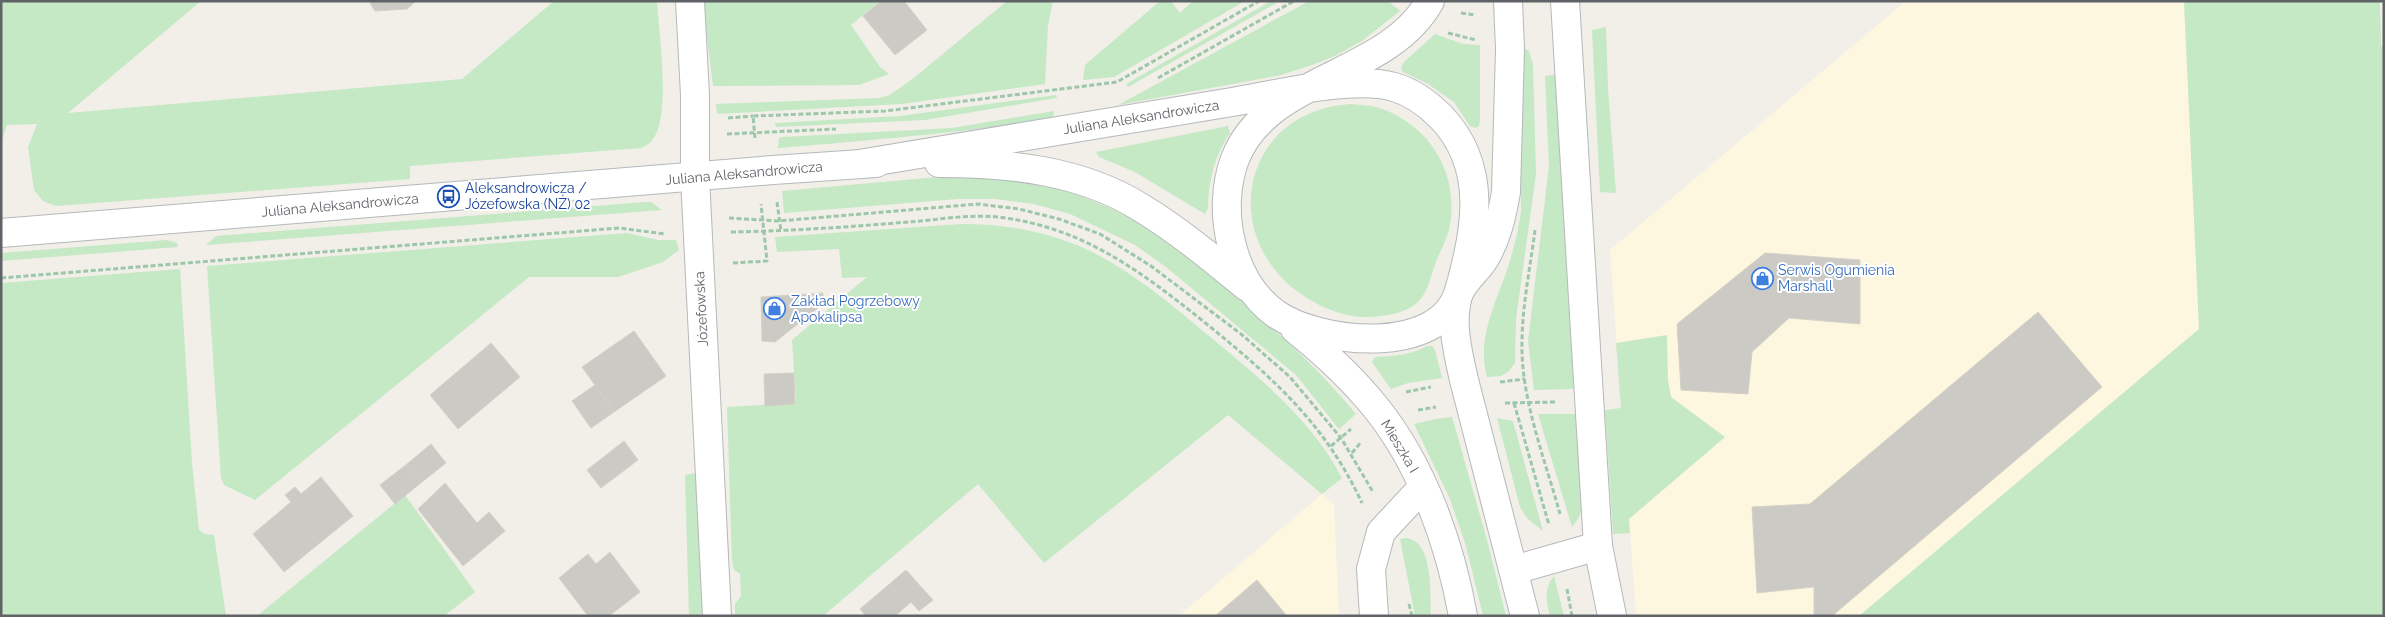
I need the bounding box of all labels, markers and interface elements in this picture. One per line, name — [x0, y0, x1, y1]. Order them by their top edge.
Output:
street label: Juliana Aleksandrowicza — [1062, 97, 1220, 137]
street label: Juliana Aleksandrowicza — [665, 158, 823, 188]
place label: Aleksandrowicza / Józefowska (NŻ) 02 — [465, 180, 590, 212]
bus stop icon: Aleksandrowicza / Józefowska (NŻ) 02 — [437, 184, 461, 208]
street label: Juliana Aleksandrowicza — [261, 190, 419, 220]
place label: Serwis Ogumienia Marshall — [1778, 262, 1895, 294]
shop icon: Serwis Ogumienia Marshall — [1750, 266, 1774, 290]
street label: Józefowska — [691, 271, 711, 347]
place label: Zakład Pogrzebowy Apokalipsa — [791, 293, 920, 325]
shop icon: Zakład Pogrzebowy Apokalipsa — [763, 297, 787, 321]
street label: Mieszka I — [1378, 416, 1422, 476]

